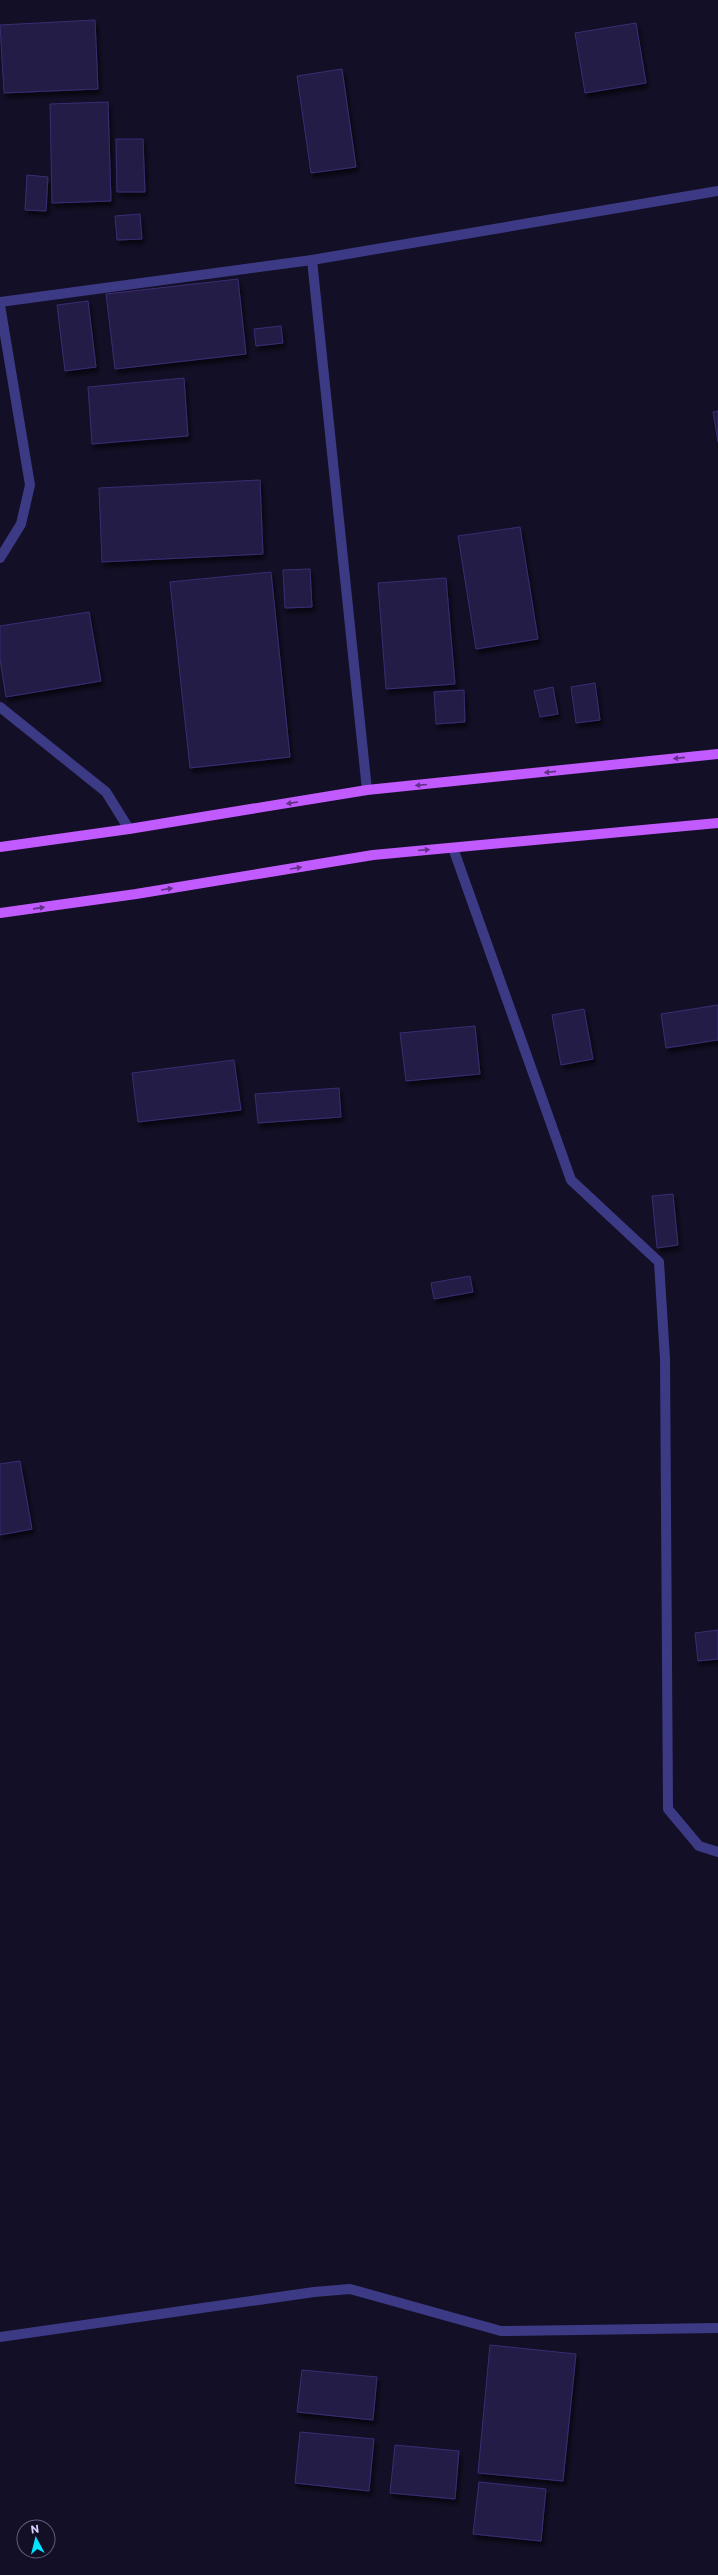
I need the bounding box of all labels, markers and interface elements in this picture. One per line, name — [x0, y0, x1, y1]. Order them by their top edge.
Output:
one-way arrow — [673, 755, 685, 761]
one-way arrow — [544, 769, 556, 775]
one-way arrow — [415, 782, 427, 789]
one-way arrow — [286, 800, 298, 806]
one-way arrow — [418, 847, 430, 854]
one-way arrow — [289, 864, 302, 870]
one-way arrow — [161, 886, 173, 892]
one-way arrow — [33, 905, 45, 911]
north arrow — [16, 2519, 56, 2559]
text: N — [30, 2522, 40, 2536]

